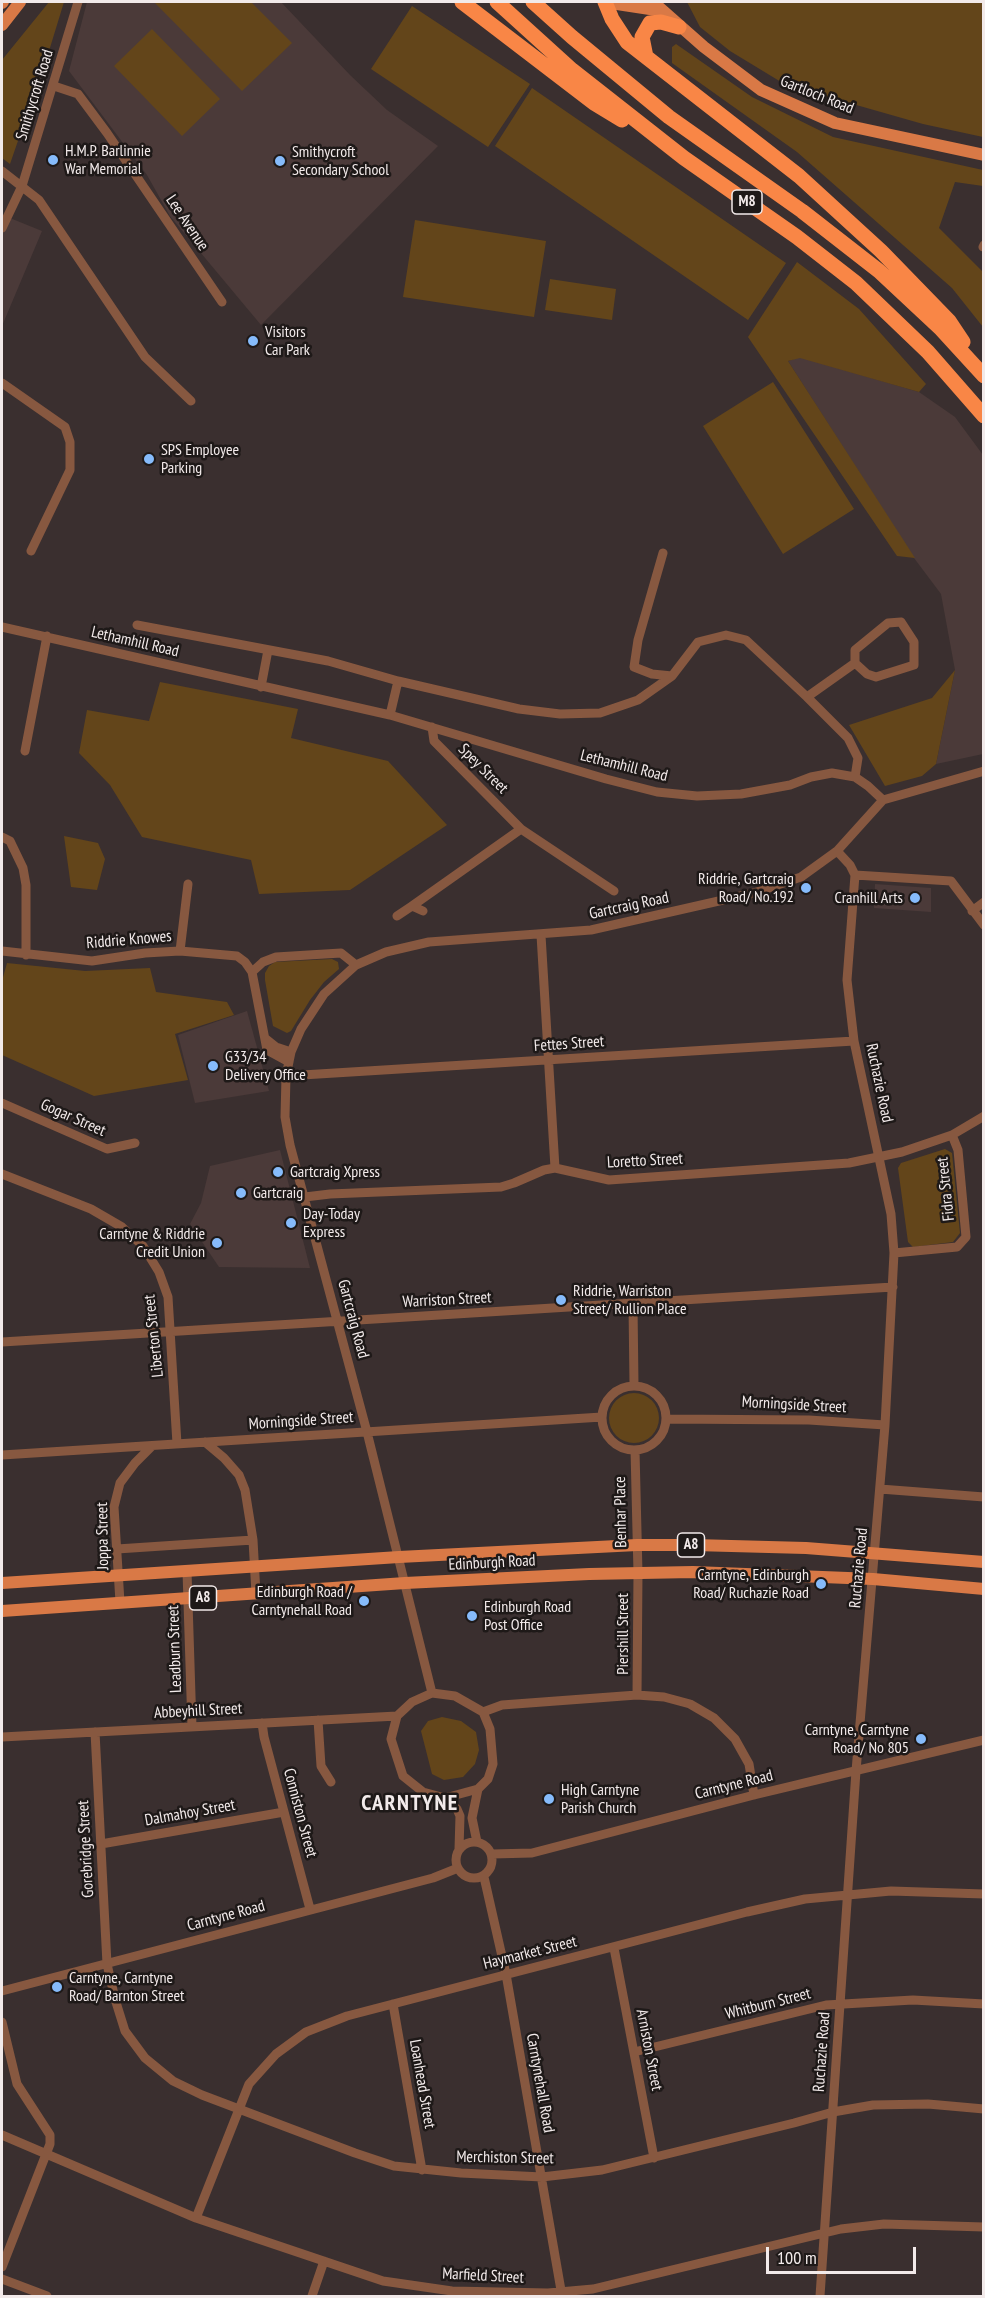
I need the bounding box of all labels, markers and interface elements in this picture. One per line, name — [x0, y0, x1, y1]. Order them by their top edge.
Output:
street label: Smithycroft Road — [12, 47, 58, 143]
street label: Gartloch Road — [777, 72, 857, 118]
place label: H.M.P. Barlinnie War Memorial — [65, 141, 151, 179]
place label: Smithycroft Secondary School — [292, 142, 389, 180]
marker: H.M.P. Barlinnie War Memorial — [46, 153, 60, 167]
marker: Smithycroft Secondary School — [273, 154, 287, 168]
road number: M8 — [732, 190, 762, 214]
street label: Lee Avenue — [161, 192, 213, 254]
place label: Visitors Car Park — [265, 322, 310, 360]
marker: Visitors Car Park — [246, 334, 260, 348]
place label: SPS Employee Parking — [161, 440, 239, 478]
marker: SPS Employee Parking — [142, 452, 156, 466]
street label: Lethamhill Road — [89, 623, 181, 661]
street label: Spey Street — [454, 740, 512, 798]
street label: Lethamhill Road — [578, 746, 670, 786]
place label: Riddrie, Gartcraig Road/ No.192 — [698, 869, 794, 907]
marker: Riddrie, Gartcraig Road/ No.192 — [799, 881, 813, 895]
street label: Gartcraig Road — [587, 888, 671, 924]
place label: Cranhill Arts — [835, 888, 903, 908]
marker: Cranhill Arts — [908, 891, 922, 905]
street label: Riddrie Knowes — [86, 927, 172, 953]
street label: Fettes Street — [533, 1032, 605, 1056]
street label: Ruchazie Road — [861, 1042, 897, 1124]
place label: G33/34 Delivery Office — [225, 1047, 306, 1085]
marker: G33/34 Delivery Office — [206, 1059, 220, 1073]
street label: Gogar Street — [38, 1095, 108, 1141]
street label: Loretto Street — [607, 1149, 683, 1173]
street label: Fidra Street — [933, 1156, 959, 1222]
place label: Gartcraig Xpress — [290, 1162, 380, 1182]
marker: Gartcraig Xpress — [271, 1165, 285, 1179]
place label: Gartcraig — [253, 1183, 303, 1203]
marker: Gartcraig — [234, 1186, 248, 1200]
place label: Day-Today Express — [303, 1204, 360, 1242]
marker: Day-Today Express — [284, 1216, 298, 1230]
place label: Carntyne & Riddrie Credit Union — [99, 1224, 205, 1262]
marker: Carntyne & Riddrie Credit Union — [210, 1236, 224, 1250]
street label: Gartcraig Road — [333, 1277, 373, 1361]
place label: Riddrie, Warriston Street/ Rullion Place — [573, 1281, 686, 1319]
street label: Warriston Street — [402, 1288, 492, 1312]
marker: Riddrie, Warriston Street/ Rullion Place — [554, 1293, 568, 1307]
street label: Liberton Street — [140, 1294, 168, 1378]
street label: Morningside Street — [741, 1393, 847, 1417]
street label: Morningside Street — [248, 1408, 354, 1434]
street label: Benhar Place — [611, 1476, 631, 1548]
street label: Joppa Street — [93, 1502, 113, 1570]
street label: Ruchazie Road — [846, 1527, 872, 1609]
road number: A8 — [678, 1533, 704, 1557]
street label: Edinburgh Road — [448, 1551, 536, 1575]
place label: Carntyne, Edinburgh Road/ Ruchazie Road — [693, 1565, 809, 1603]
marker: Carntyne, Edinburgh Road/ Ruchazie Road — [814, 1577, 828, 1591]
place label: Edinburgh Road / Carntynehall Road — [252, 1582, 352, 1620]
road number: A8 — [190, 1586, 216, 1610]
street label: Piershill Street — [613, 1593, 633, 1675]
marker: Edinburgh Road / Carntynehall Road — [357, 1594, 371, 1608]
place label: Edinburgh Road Post Office — [484, 1597, 571, 1635]
street label: Leadburn Street — [164, 1605, 186, 1693]
marker: Edinburgh Road Post Office — [465, 1609, 479, 1623]
street label: Abbeyhill Street — [153, 1699, 243, 1723]
place label: Carntyne, Carntyne Road/ No 805 — [805, 1720, 909, 1758]
marker: Carntyne, Carntyne Road/ No 805 — [914, 1732, 928, 1746]
street label: Conniston Street — [279, 1766, 321, 1860]
street label: Carntyne Road — [693, 1766, 775, 1804]
place label: High Carntyne Parish Church — [561, 1780, 639, 1818]
district label: CARNTYNE — [361, 1791, 459, 1817]
marker: High Carntyne Parish Church — [542, 1792, 556, 1806]
street label: Dalmahoy Street — [143, 1796, 237, 1830]
street label: Gorebridge Street — [74, 1800, 98, 1898]
street label: Carntyne Road — [185, 1896, 267, 1936]
street label: Haymarket Street — [481, 1932, 579, 1974]
place label: Carntyne, Carntyne Road/ Barnton Street — [69, 1968, 184, 2006]
marker: Carntyne, Carntyne Road/ Barnton Street — [50, 1980, 64, 1994]
street label: Whitburn Street — [723, 1984, 813, 2024]
street label: Arniston Street — [632, 2008, 666, 2092]
street label: Ruchazie Road — [810, 2011, 834, 2093]
street label: Carntynehall Road — [522, 2032, 558, 2134]
street label: Loanhead Street — [405, 2038, 439, 2130]
street label: Merchiston Street — [456, 2148, 554, 2168]
scale bar — [769, 2235, 919, 2273]
text: 100 m — [777, 2246, 817, 2269]
street label: Marfield Street — [442, 2264, 524, 2288]

